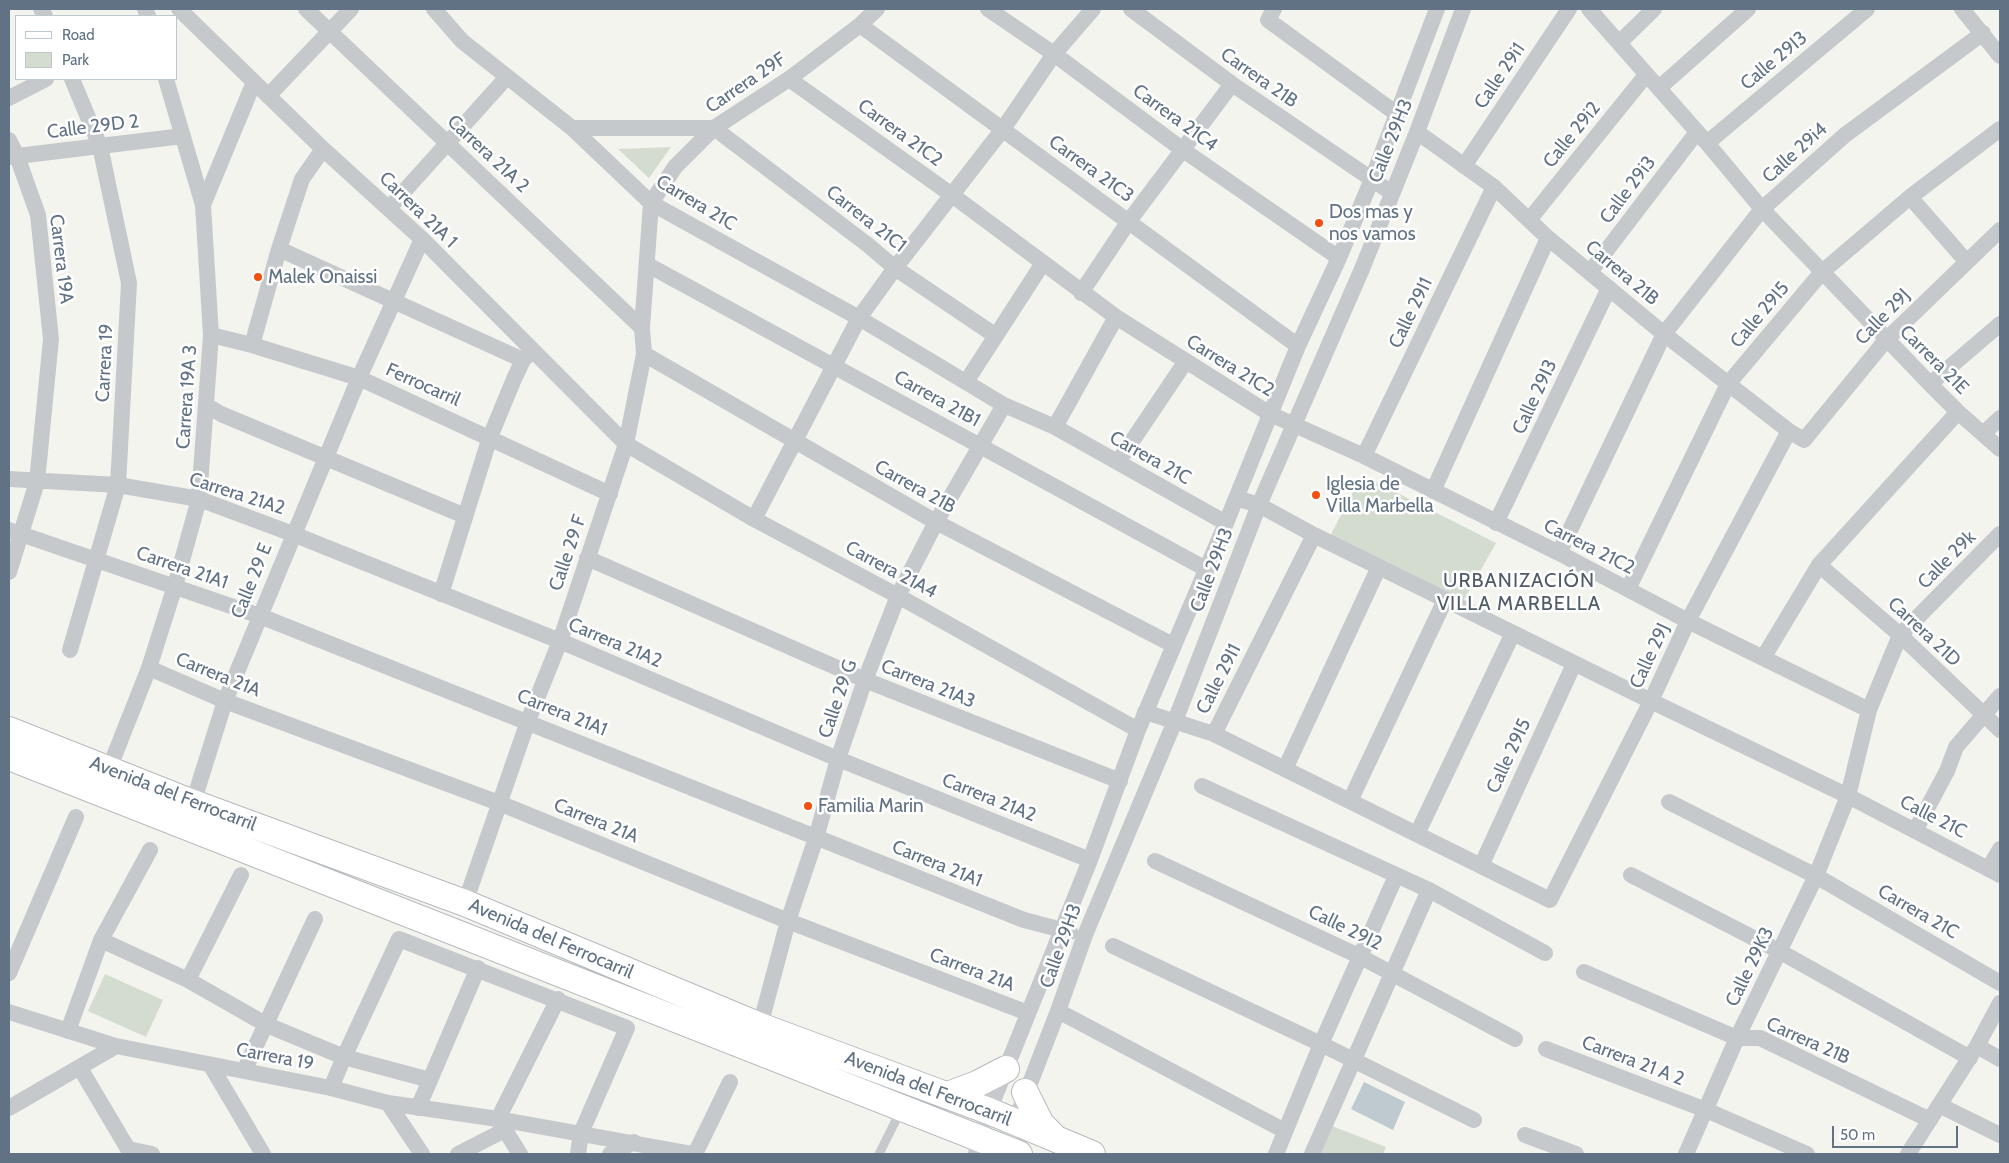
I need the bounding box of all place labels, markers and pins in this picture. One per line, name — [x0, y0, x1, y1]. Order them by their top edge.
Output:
place label: Dos mas y nos vamos — [1329, 201, 1416, 245]
marker: Dos mas y nos vamos — [1313, 217, 1325, 229]
place label: Malek Onaissi — [268, 266, 377, 288]
marker: Malek Onaissi — [252, 271, 264, 283]
place label: Iglesia de Villa Marbella — [1326, 473, 1434, 517]
marker: Iglesia de Villa Marbella — [1310, 489, 1322, 501]
place label: Familia Marin — [818, 795, 924, 817]
marker: Familia Marin — [802, 800, 814, 812]

